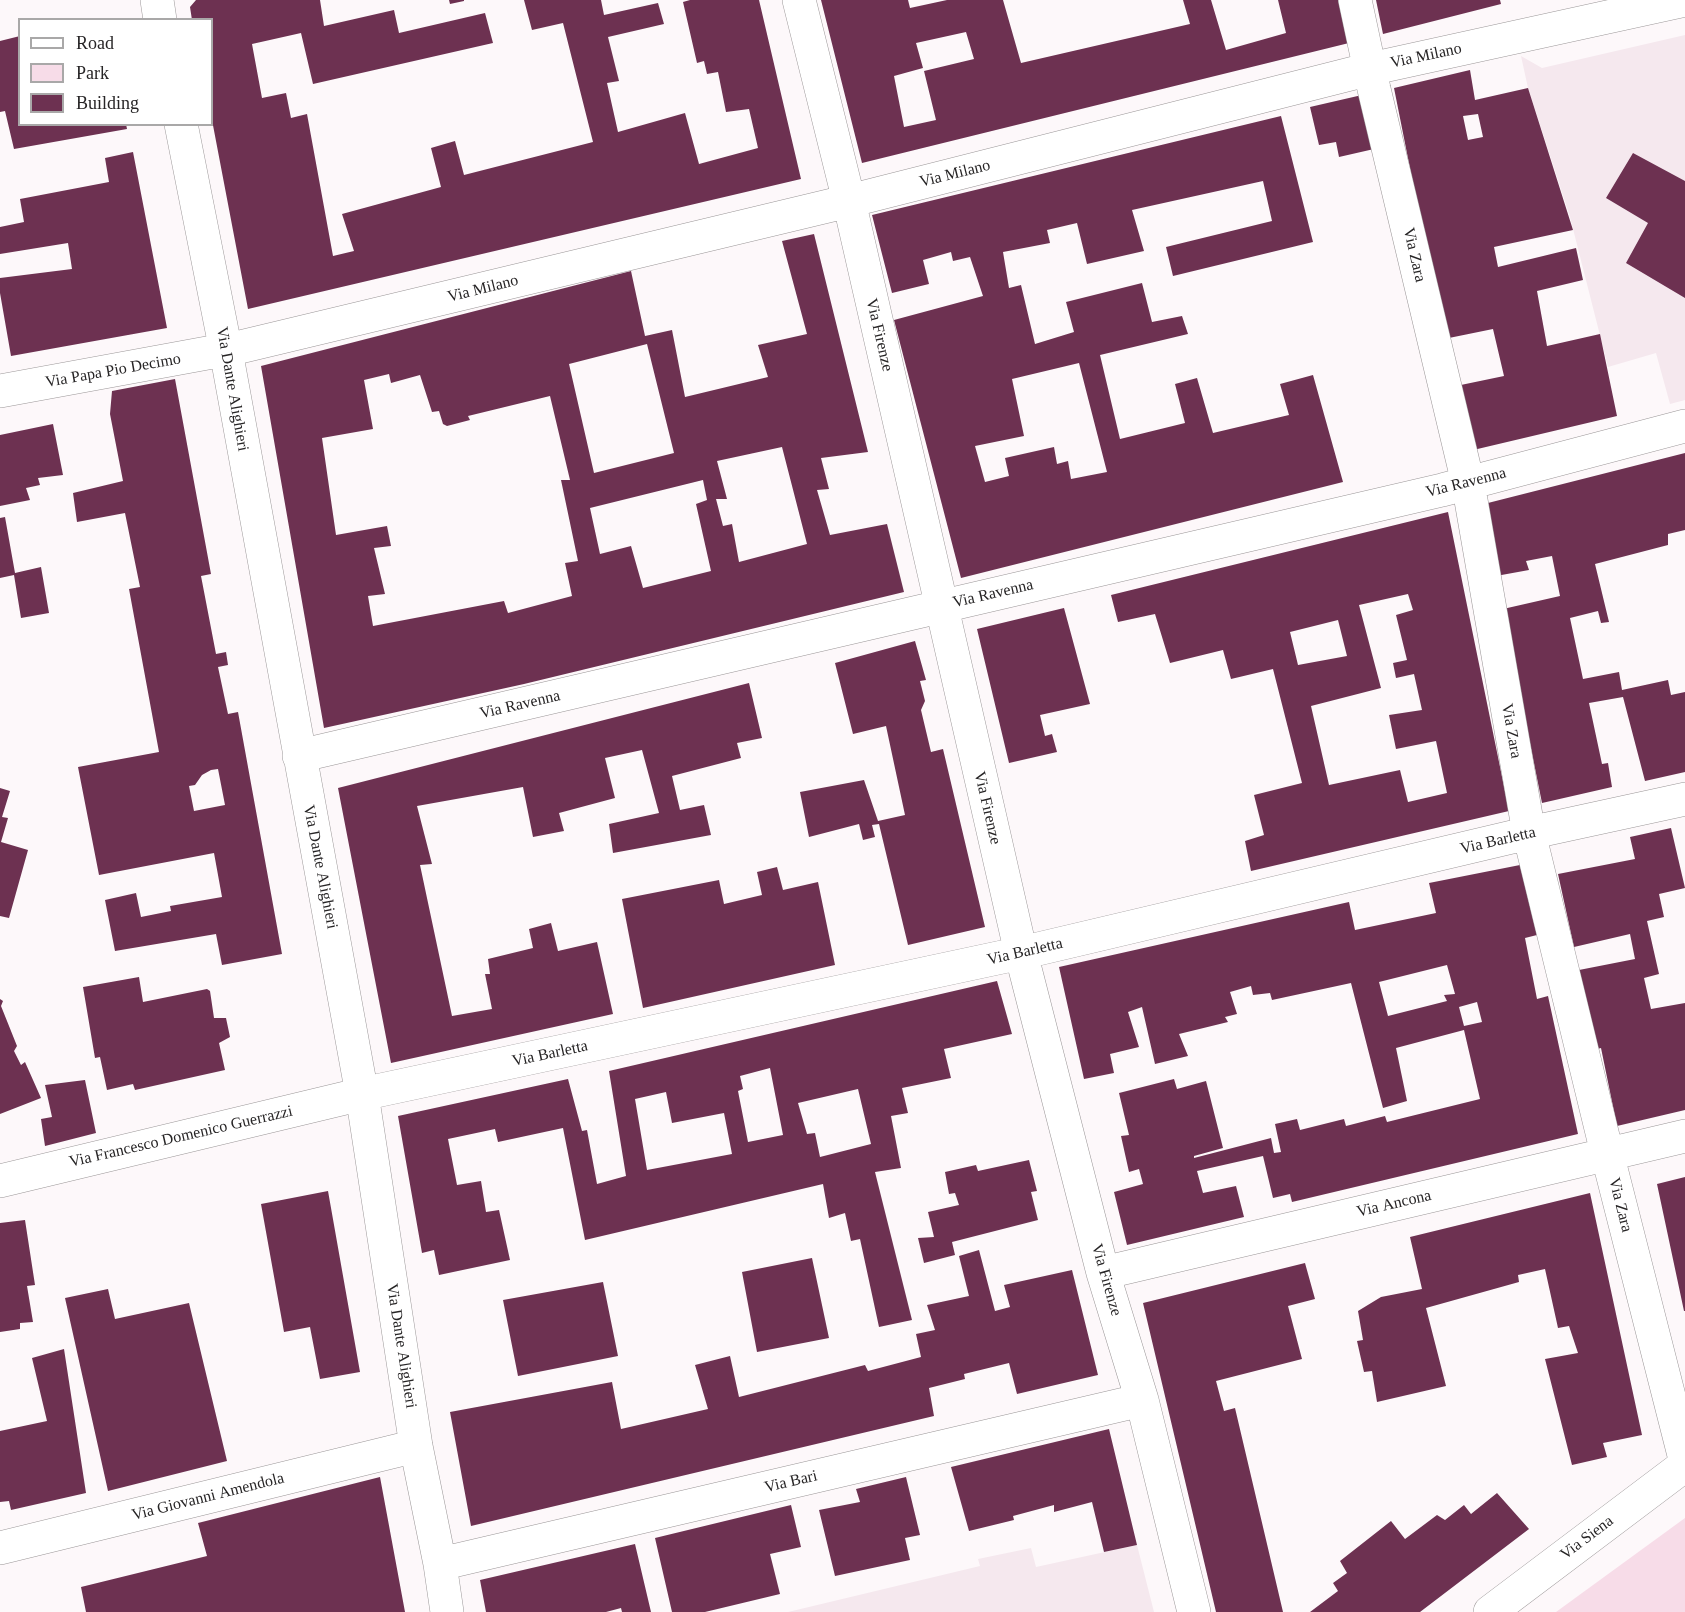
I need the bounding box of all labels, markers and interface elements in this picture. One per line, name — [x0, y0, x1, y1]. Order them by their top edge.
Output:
legend — [18, 18, 213, 126]
text: Road — [76, 33, 114, 53]
street label: Via Milano — [1389, 39, 1463, 73]
text: Park — [76, 63, 109, 83]
text: Building — [76, 93, 139, 113]
street label: Via Milano — [918, 156, 992, 192]
street label: Via Zara — [1398, 226, 1430, 284]
street label: Via Milano — [446, 271, 520, 307]
street label: Via Firenze — [861, 297, 897, 373]
street label: Via Dante Alighieri — [212, 325, 252, 453]
street label: Via Papa Pio Decimo — [44, 350, 182, 392]
street label: Via Ravenna — [1424, 464, 1508, 502]
street label: Via Ravenna — [951, 575, 1035, 613]
street label: Via Ravenna — [478, 686, 562, 724]
street label: Via Zara — [1497, 702, 1525, 760]
street label: Via Firenze — [969, 770, 1005, 846]
street label: Via Dante Alighieri — [299, 803, 341, 931]
street label: Via Barletta — [1458, 823, 1538, 859]
street label: Via Barletta — [985, 934, 1065, 970]
street label: Via Barletta — [510, 1037, 590, 1071]
street label: Via Francesco Domenico Guerrazzi — [67, 1102, 295, 1172]
street label: Via Zara — [1604, 1176, 1636, 1234]
street label: Via Ancona — [1355, 1186, 1433, 1222]
street label: Via Firenze — [1087, 1242, 1125, 1318]
street label: Via Dante Alighieri — [382, 1282, 420, 1410]
street label: Via Bari — [763, 1467, 819, 1497]
street label: Via Giovanni Amendola — [130, 1469, 286, 1525]
street label: Via Siena — [1557, 1512, 1617, 1564]

